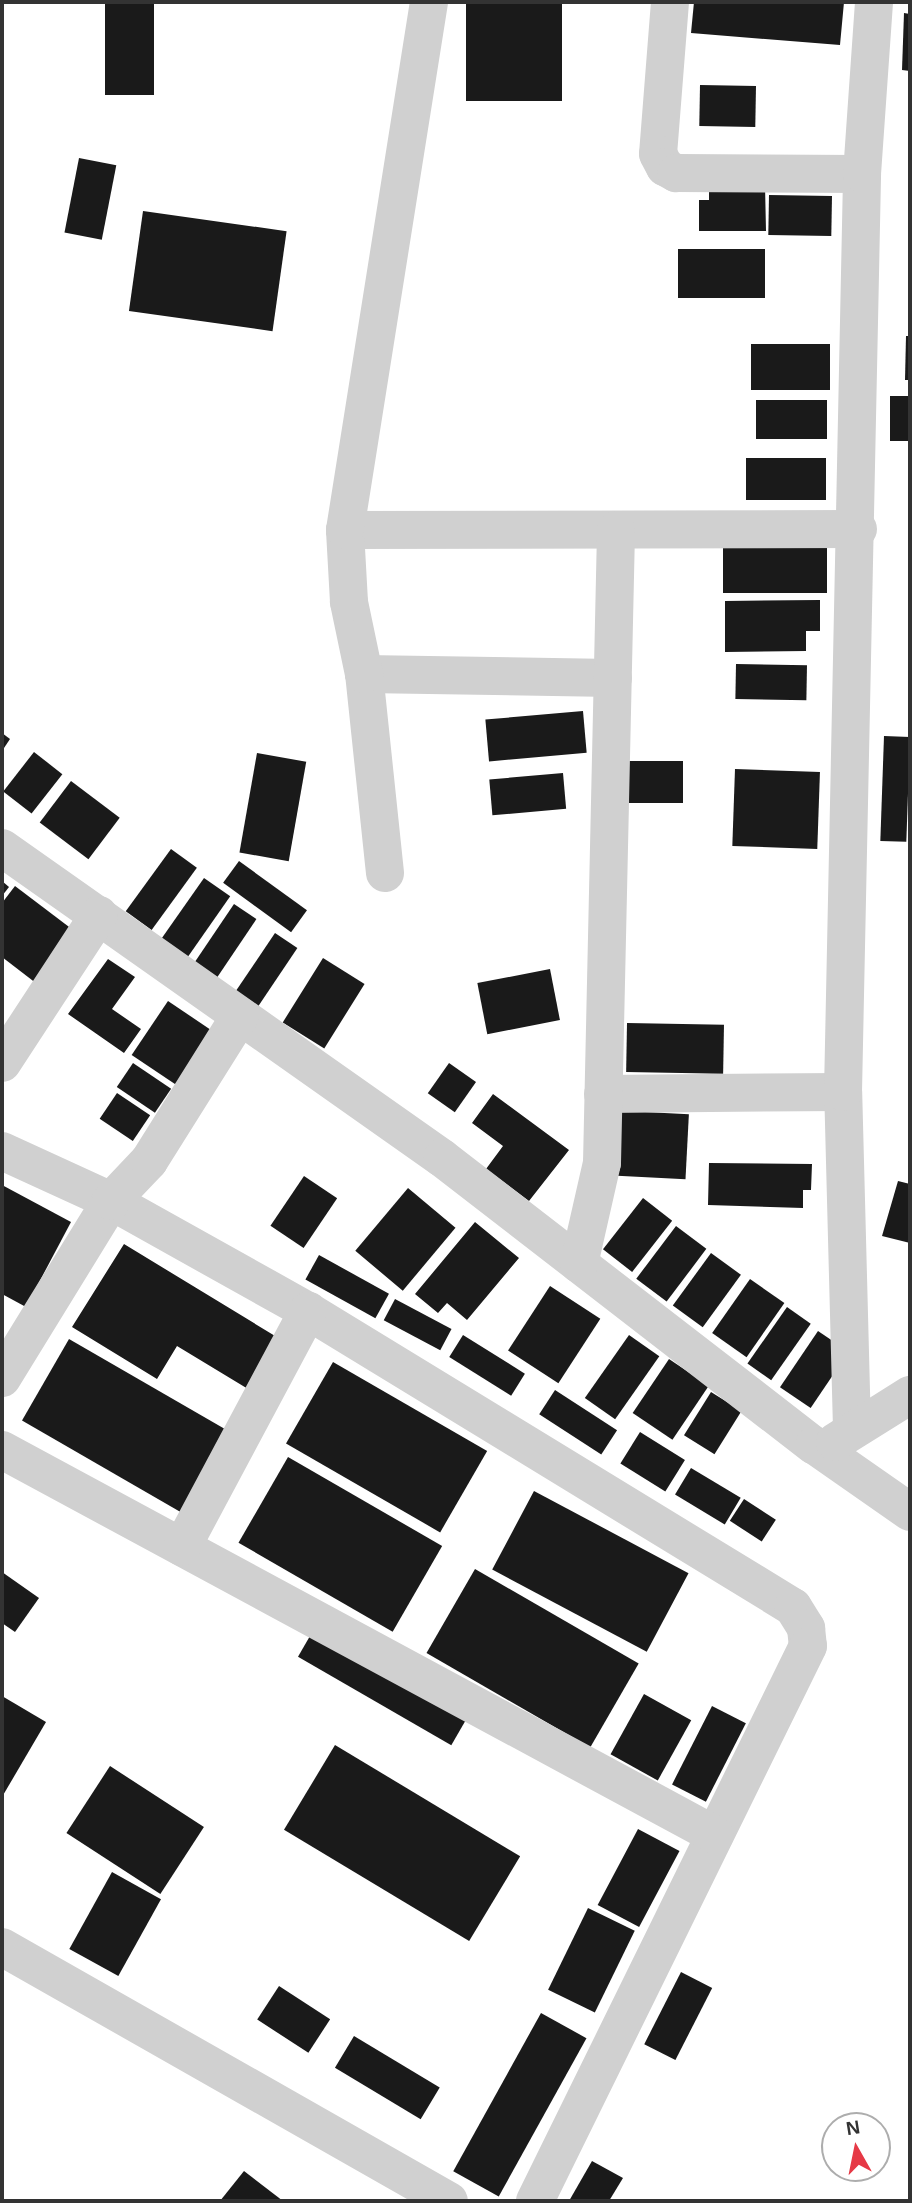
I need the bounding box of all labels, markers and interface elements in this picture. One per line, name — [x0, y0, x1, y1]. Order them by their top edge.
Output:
north arrow — [821, 2112, 891, 2182]
text: N — [845, 2116, 861, 2139]

